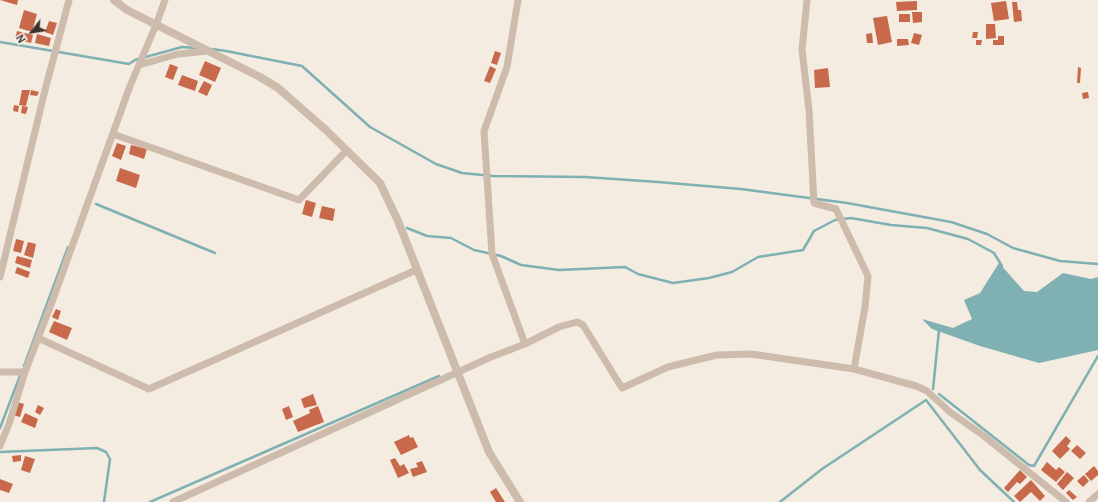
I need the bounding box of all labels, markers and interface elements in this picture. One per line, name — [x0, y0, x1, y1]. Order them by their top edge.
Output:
north arrow — [12, 12, 52, 52]
text: N — [14, 32, 29, 45]

